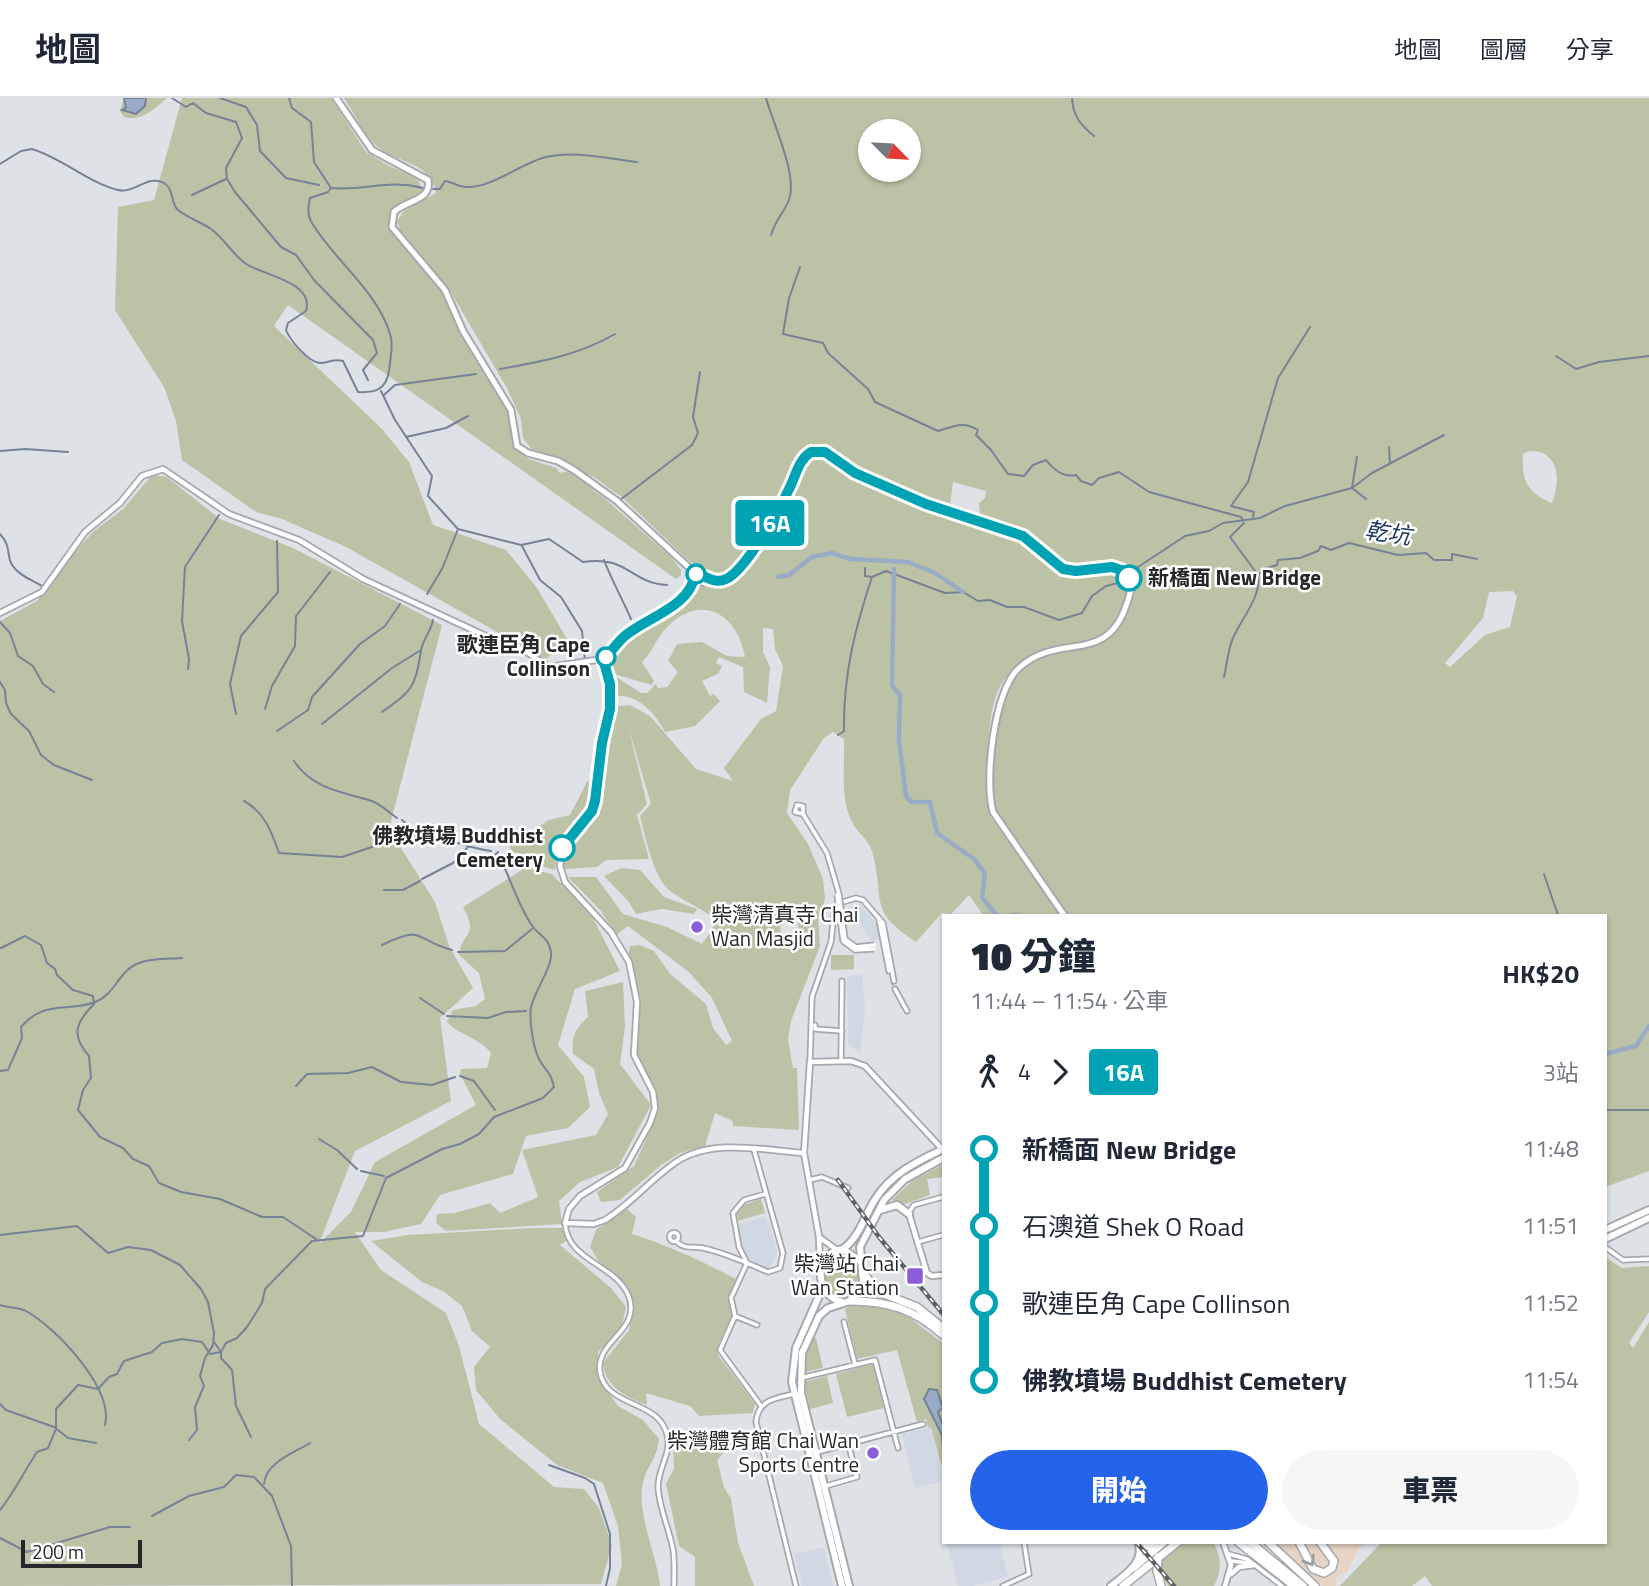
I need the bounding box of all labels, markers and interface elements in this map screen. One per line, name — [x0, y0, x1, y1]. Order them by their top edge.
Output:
text: 地圖 — [35, 24, 101, 74]
text: 地圖 — [1394, 31, 1442, 67]
text: 圖層 — [1480, 31, 1528, 67]
text: 分享 — [1566, 31, 1614, 67]
north arrow — [858, 119, 920, 182]
map controls — [858, 119, 921, 182]
line badge: 16A — [730, 500, 810, 546]
text: 16A — [749, 505, 791, 541]
water label: 乾坑 — [1363, 512, 1416, 553]
place label: 新橋面 New Bridge — [1148, 561, 1321, 593]
unlabelled marker — [686, 564, 706, 584]
marker: 新橋面 New Bridge — [1116, 565, 1142, 591]
place label: 歌連臣角 Cape Collinson — [457, 628, 590, 684]
marker: 歌連臣角 Cape Collinson — [596, 647, 616, 667]
place label: 佛教墳場 Buddhist Cemetery — [372, 819, 543, 875]
marker: 佛教墳場 Buddhist Cemetery — [549, 835, 575, 861]
place label: 柴灣清真寺 Chai Wan Masjid — [711, 898, 858, 954]
marker: 柴灣清真寺 Chai Wan Masjid — [689, 919, 705, 935]
text: 10 分鐘 — [970, 927, 1096, 985]
text: HK$20 — [1502, 954, 1579, 993]
text: 11:44 – 11:54 · 公車 — [970, 983, 1169, 1018]
icon: walk — [970, 1053, 1008, 1091]
icon: forward — [1041, 1053, 1079, 1091]
text: 4 — [1018, 1054, 1031, 1089]
text: 16A — [1103, 1054, 1144, 1090]
text: 3站 — [1543, 1055, 1579, 1090]
text: 新橋面 New Bridge — [1022, 1130, 1236, 1169]
text: 11:48 — [1522, 1131, 1579, 1166]
text: 石澳道 Shek O Road — [1022, 1207, 1244, 1246]
text: 11:51 — [1522, 1208, 1579, 1243]
place label: 柴灣站 Chai Wan Station — [791, 1247, 899, 1303]
marker: 柴灣站 Chai Wan Station — [905, 1266, 925, 1286]
text: 歌連臣角 Cape Collinson — [1022, 1284, 1291, 1323]
text: 11:52 — [1522, 1285, 1579, 1320]
text: 佛教墳場 Buddhist Cemetery — [1022, 1361, 1347, 1400]
text: 11:54 — [1522, 1362, 1579, 1397]
place label: 柴灣體育館 Chai Wan Sports Centre — [667, 1424, 859, 1480]
marker: 柴灣體育館 Chai Wan Sports Centre — [865, 1445, 881, 1461]
button: 開始 — [970, 1450, 1268, 1530]
button: 車票 — [1282, 1450, 1579, 1530]
scale bar — [21, 1537, 142, 1569]
text: 200 m — [32, 1537, 84, 1566]
one-way arrow — [1302, 1554, 1315, 1567]

